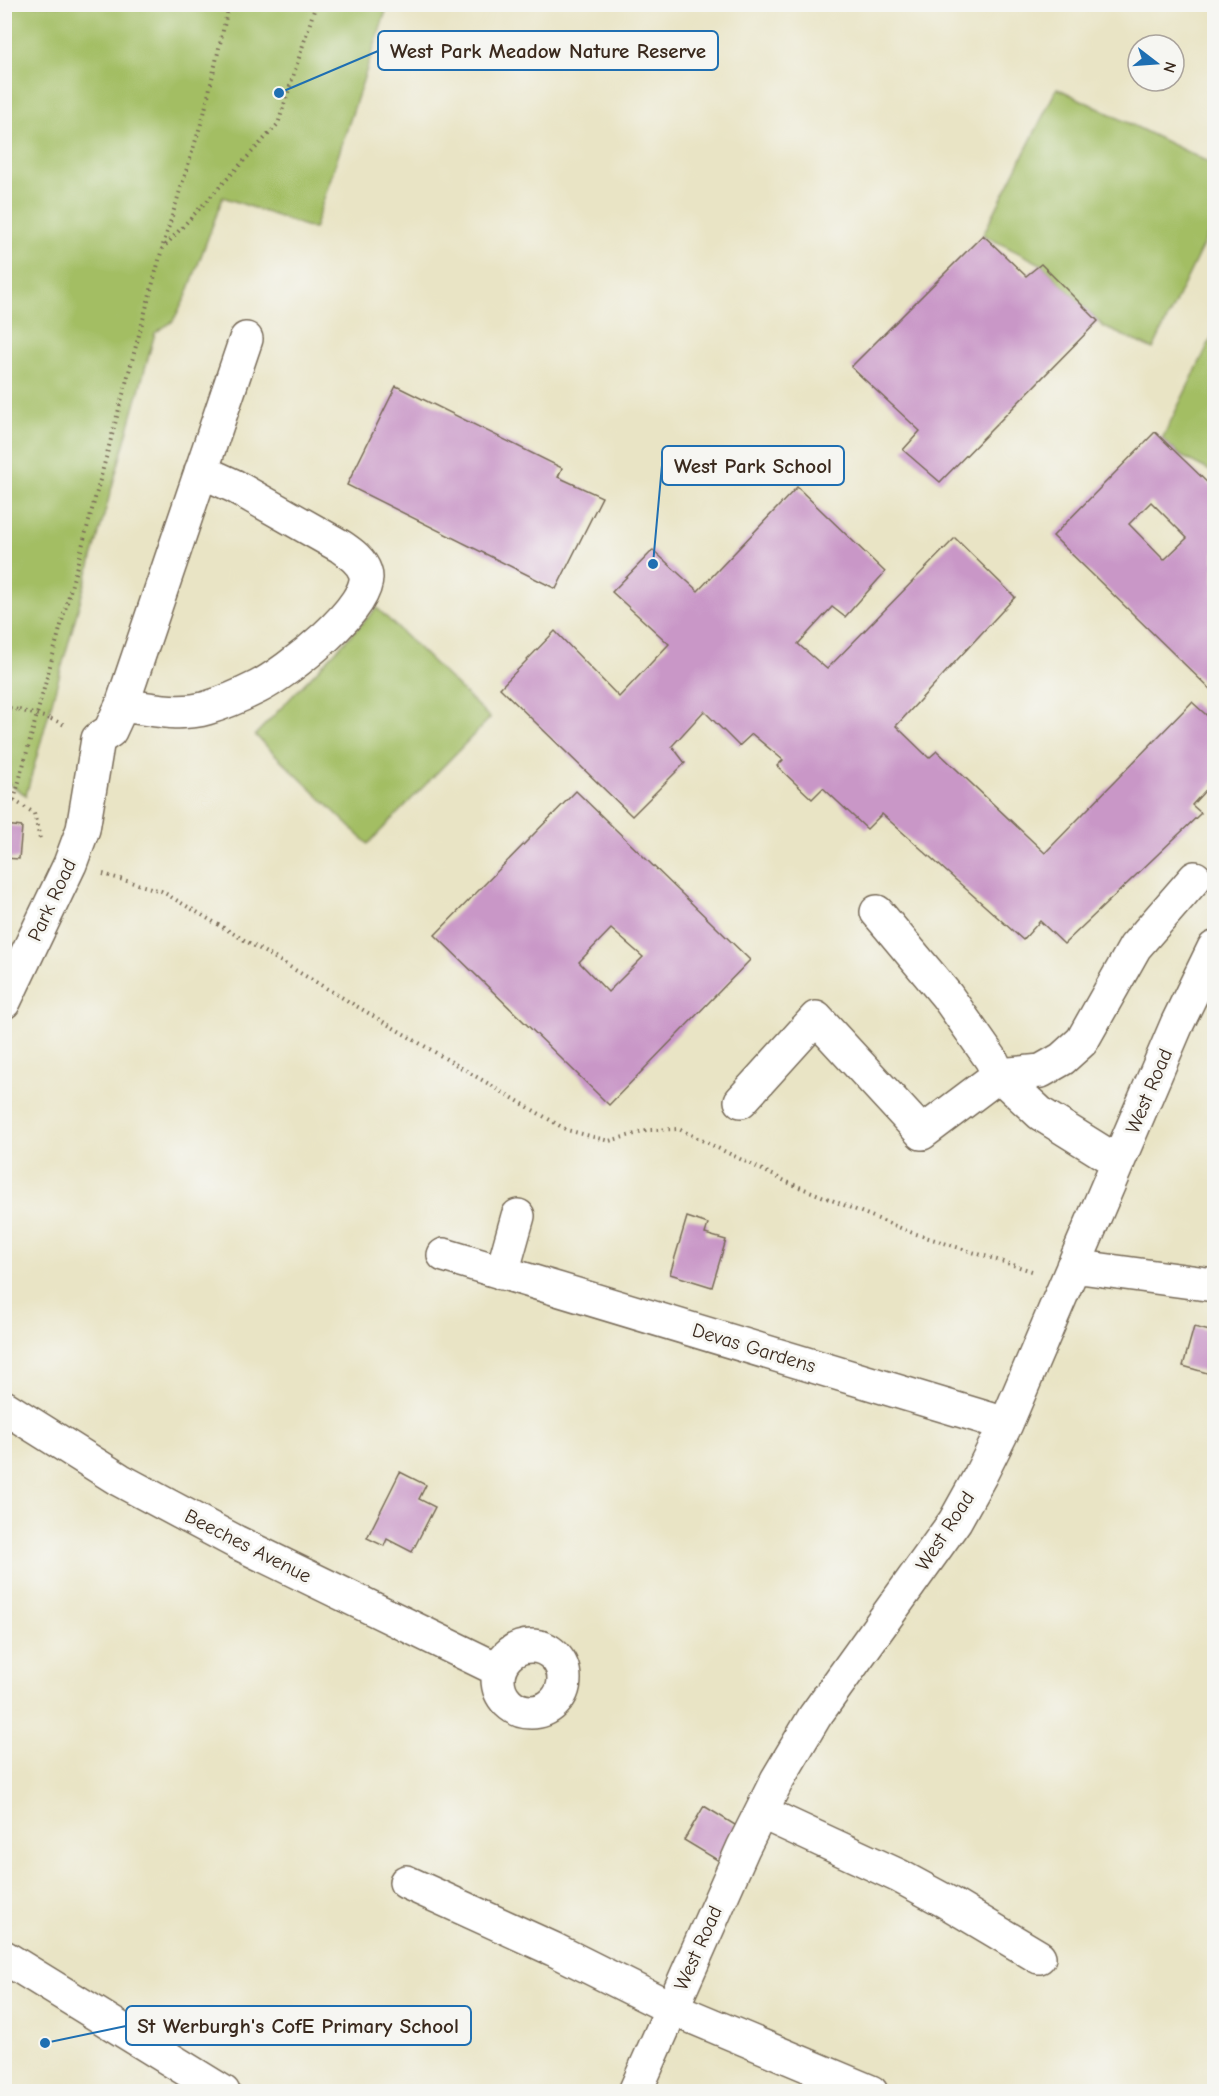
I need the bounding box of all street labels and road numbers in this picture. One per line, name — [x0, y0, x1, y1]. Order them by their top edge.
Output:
street label: Park Road — [23, 855, 81, 945]
street label: West Road — [1121, 1045, 1177, 1137]
street label: Devas Gardens — [689, 1318, 819, 1378]
street label: West Road — [911, 1487, 979, 1575]
street label: Beeches Avenue — [181, 1504, 315, 1588]
street label: West Road — [669, 1902, 727, 1994]

